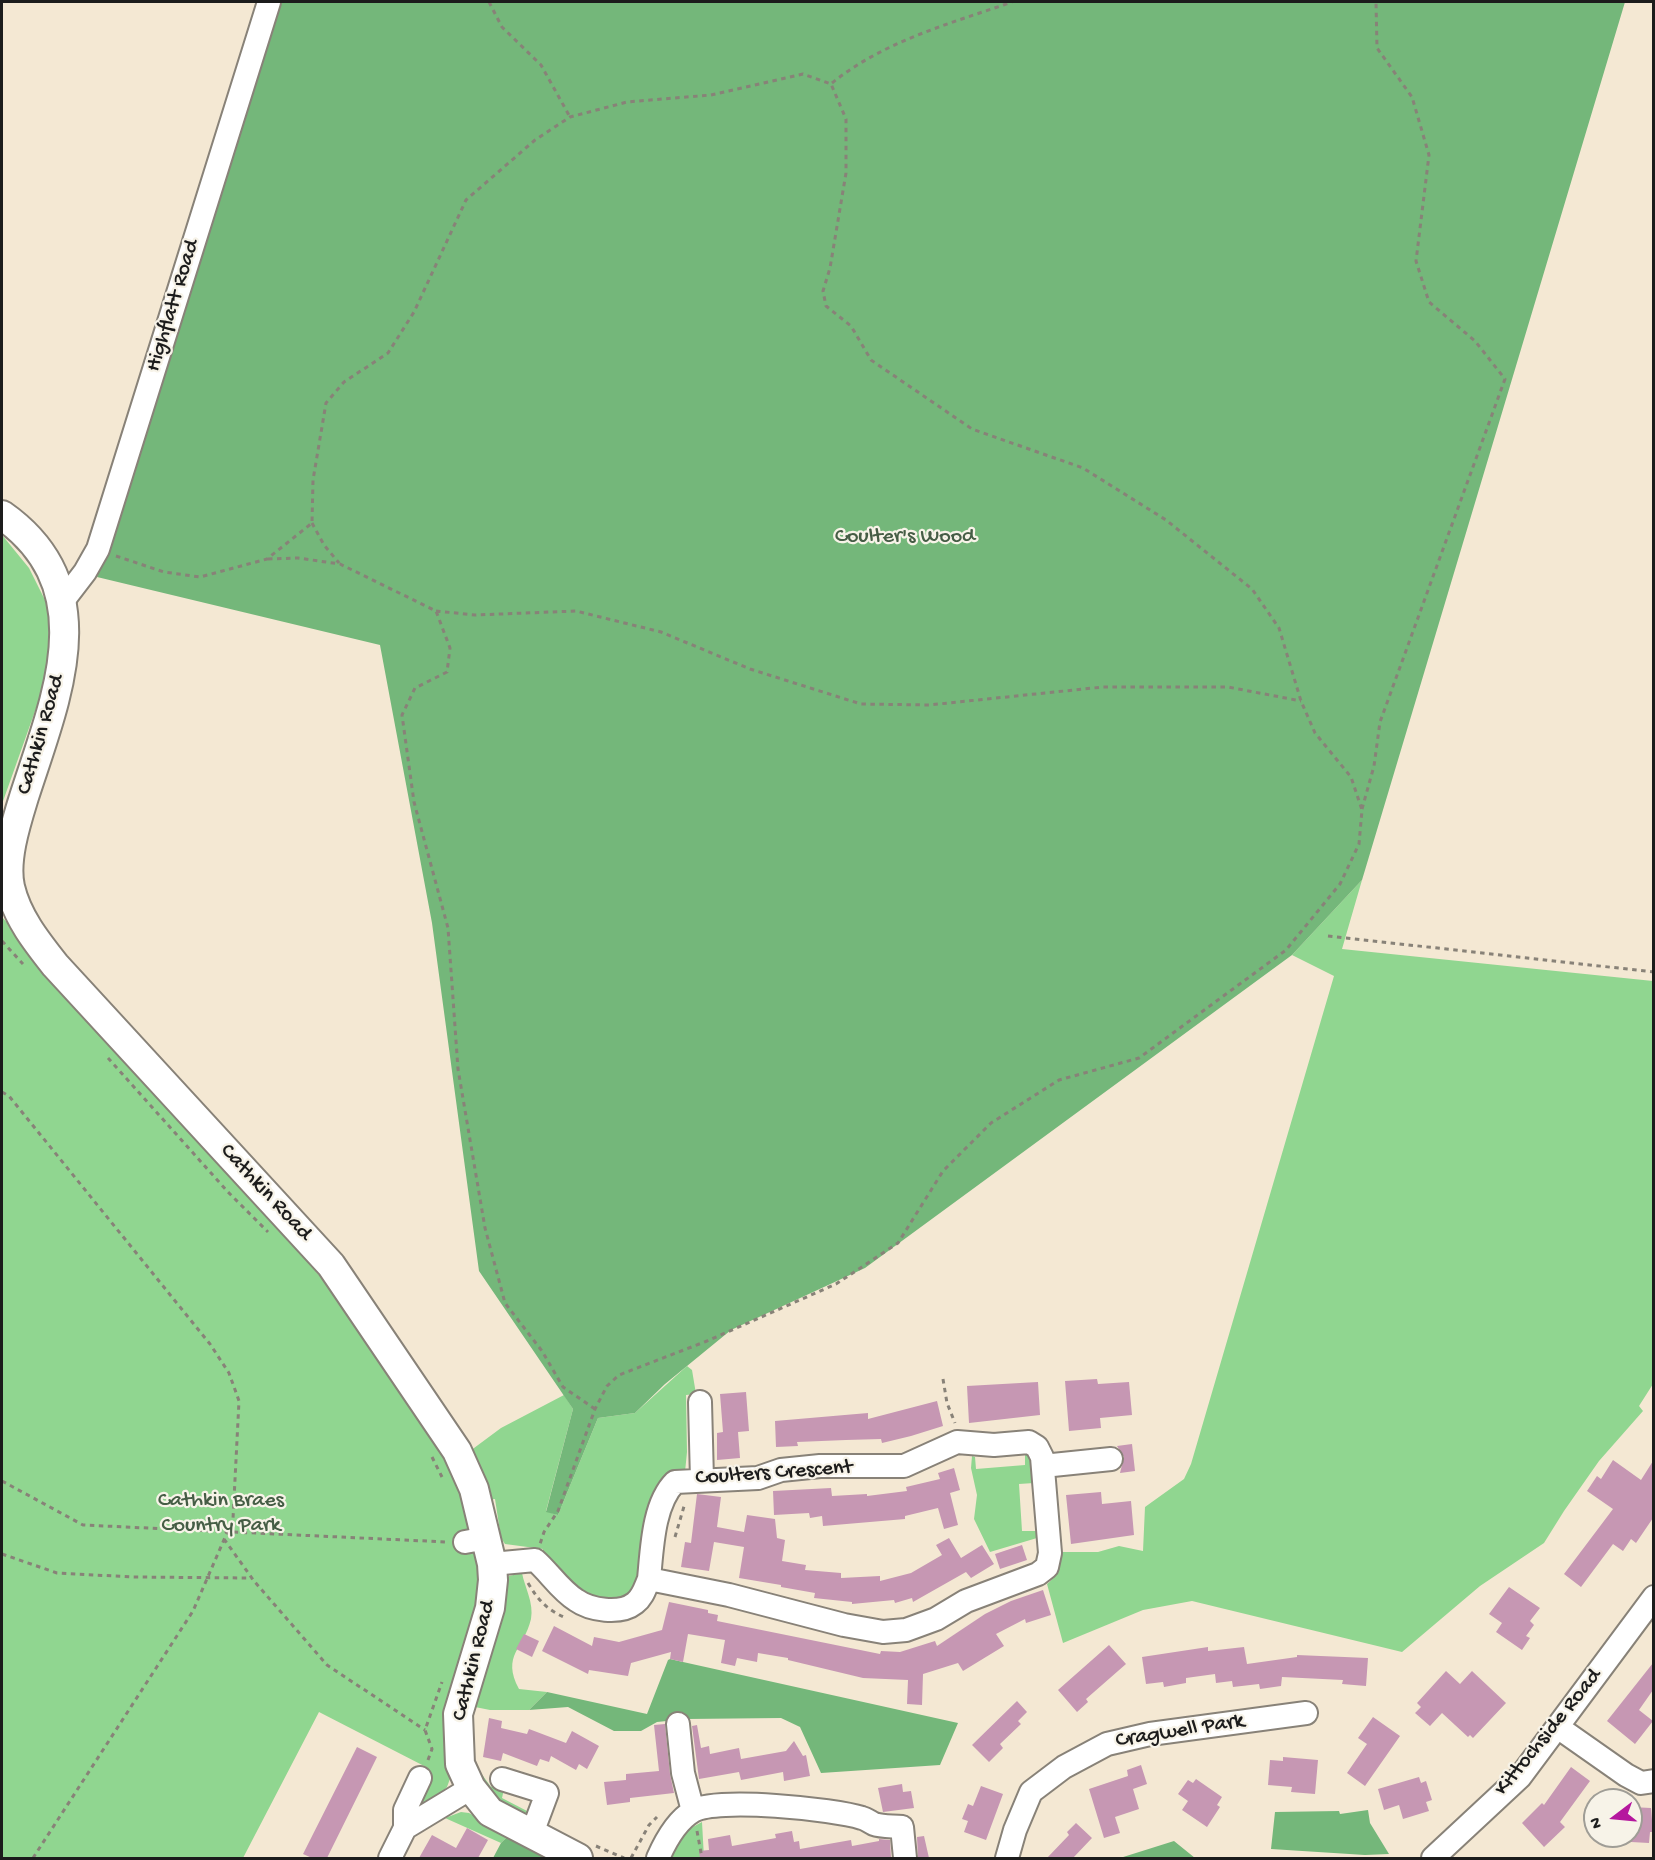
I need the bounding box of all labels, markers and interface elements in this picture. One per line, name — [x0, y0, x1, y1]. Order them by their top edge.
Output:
street label: Highflatt Road — [141, 237, 207, 375]
park label: Coulter's Wood — [835, 525, 975, 551]
street label: Cathkin Road — [12, 672, 72, 798]
street label: Cathkin Road — [213, 1139, 317, 1247]
street label: Coulters Crescent — [695, 1455, 853, 1493]
park label: Cathkin Braes Country Park — [158, 1489, 284, 1540]
street label: Cathkin Road — [447, 1598, 503, 1724]
street label: Kittochside Road — [1490, 1664, 1608, 1802]
street label: Cragwell Park — [1114, 1709, 1246, 1755]
north arrow — [1583, 1788, 1643, 1848]
text: N — [1587, 1815, 1608, 1830]

